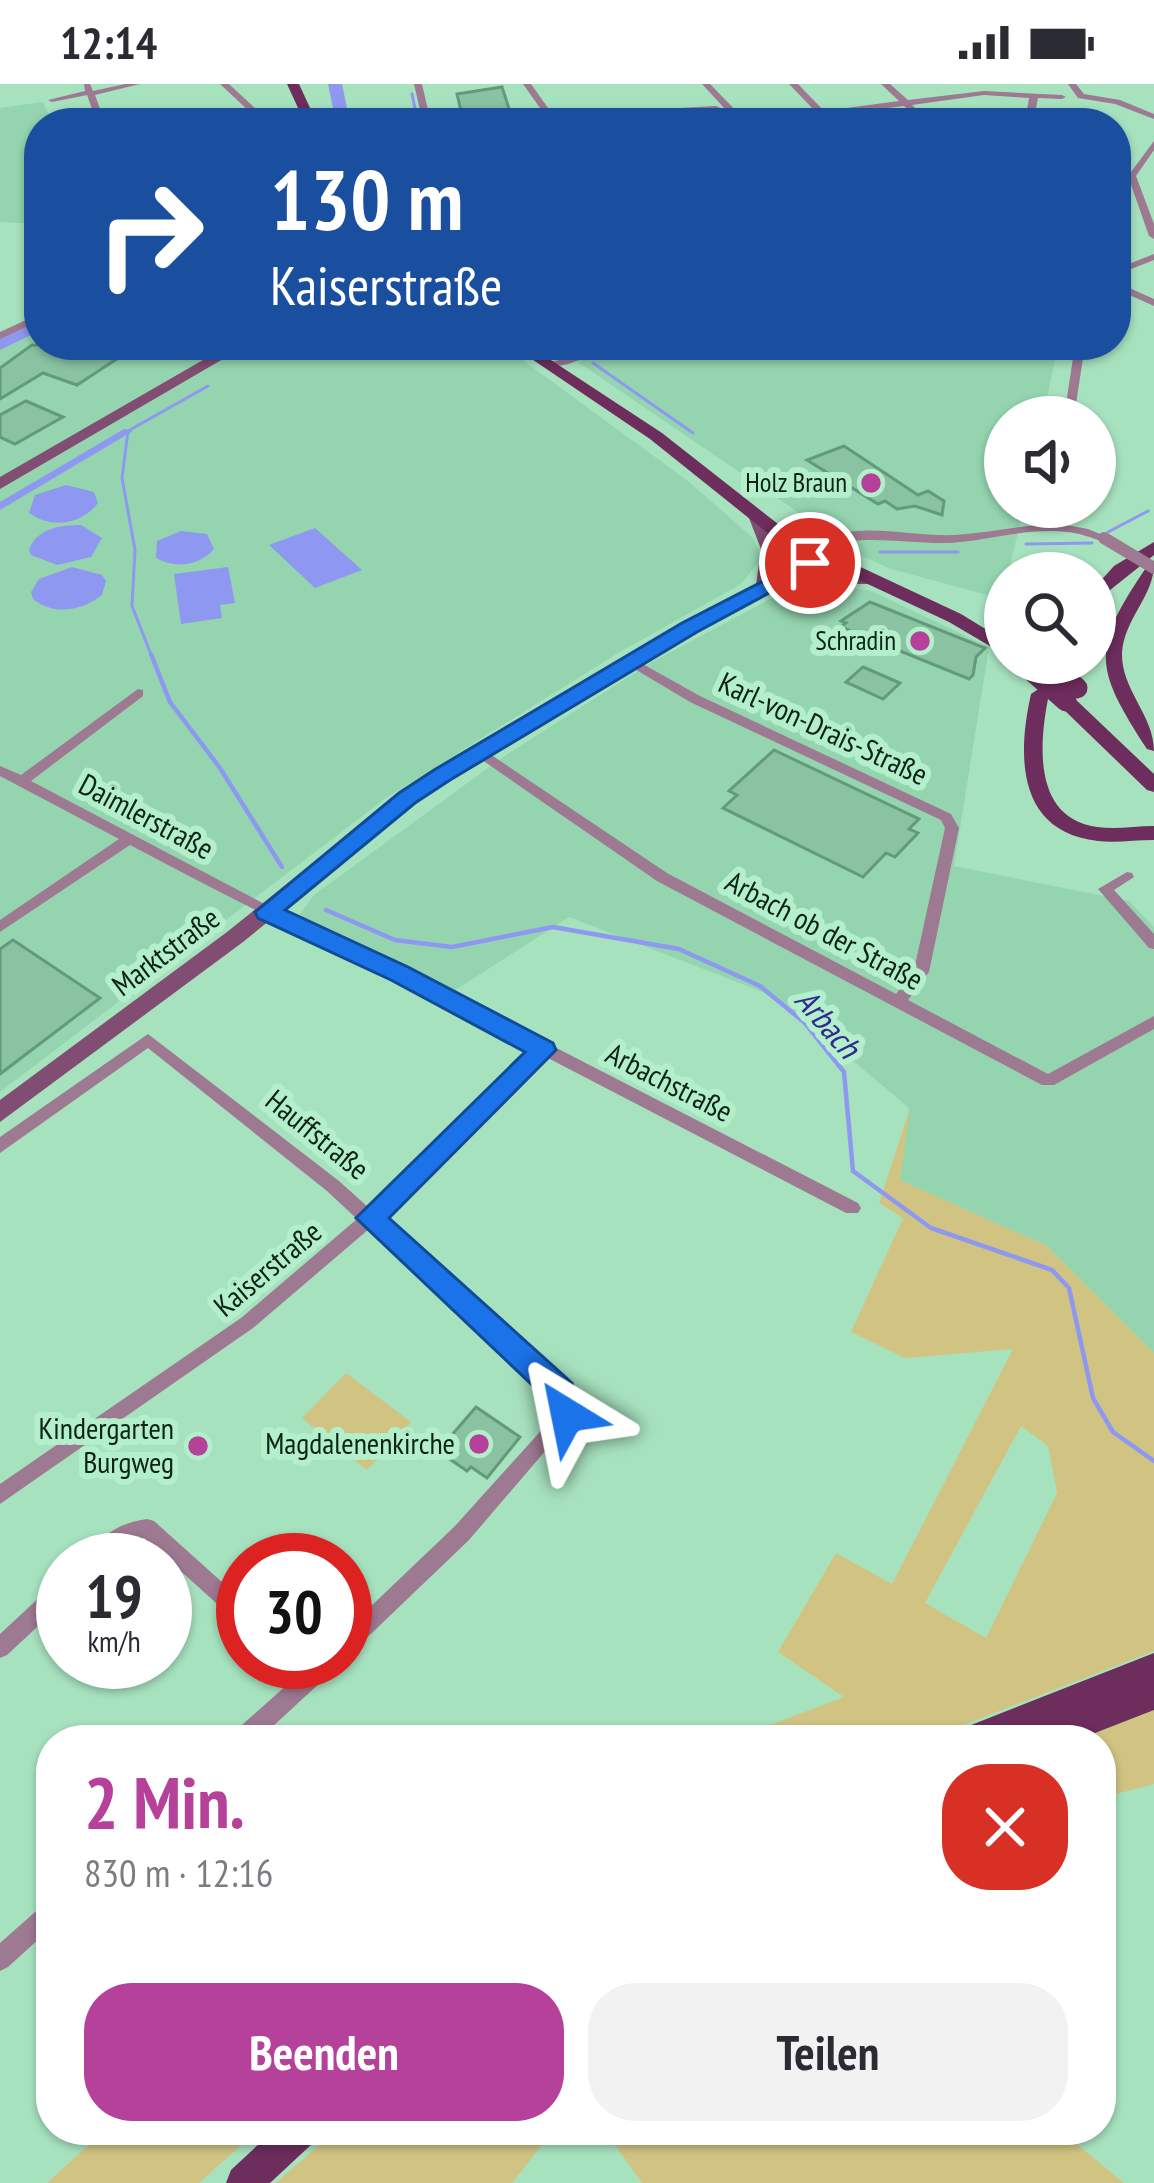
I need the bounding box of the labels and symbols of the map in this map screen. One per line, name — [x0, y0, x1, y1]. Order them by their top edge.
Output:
place label: Holz Braun — [745, 465, 847, 499]
marker: Holz Braun — [858, 470, 884, 496]
pin — [759, 512, 861, 614]
place label: Schradin — [815, 623, 896, 657]
marker: Schradin — [907, 628, 933, 654]
street label: Karl-von-Drais-Straße — [713, 662, 934, 793]
street label: Daimlerstraße — [73, 764, 221, 867]
street label: Arbach ob der Straße — [719, 861, 930, 998]
street label: Marktstraße — [103, 898, 227, 1004]
water label: Arbach — [786, 979, 871, 1067]
street label: Arbachstraße — [600, 1033, 740, 1130]
street label: Hauffstraße — [258, 1080, 378, 1187]
street label: Kaiserstraße — [205, 1211, 329, 1324]
position arrow — [504, 1352, 630, 1478]
place label: Kindergarten Burgweg — [38, 1408, 174, 1481]
place label: Magdalenenkirche — [265, 1423, 455, 1462]
marker: Magdalenenkirche — [466, 1431, 492, 1457]
marker: Kindergarten Burgweg — [185, 1433, 211, 1459]
speed limit sign: 30 — [216, 1533, 372, 1689]

